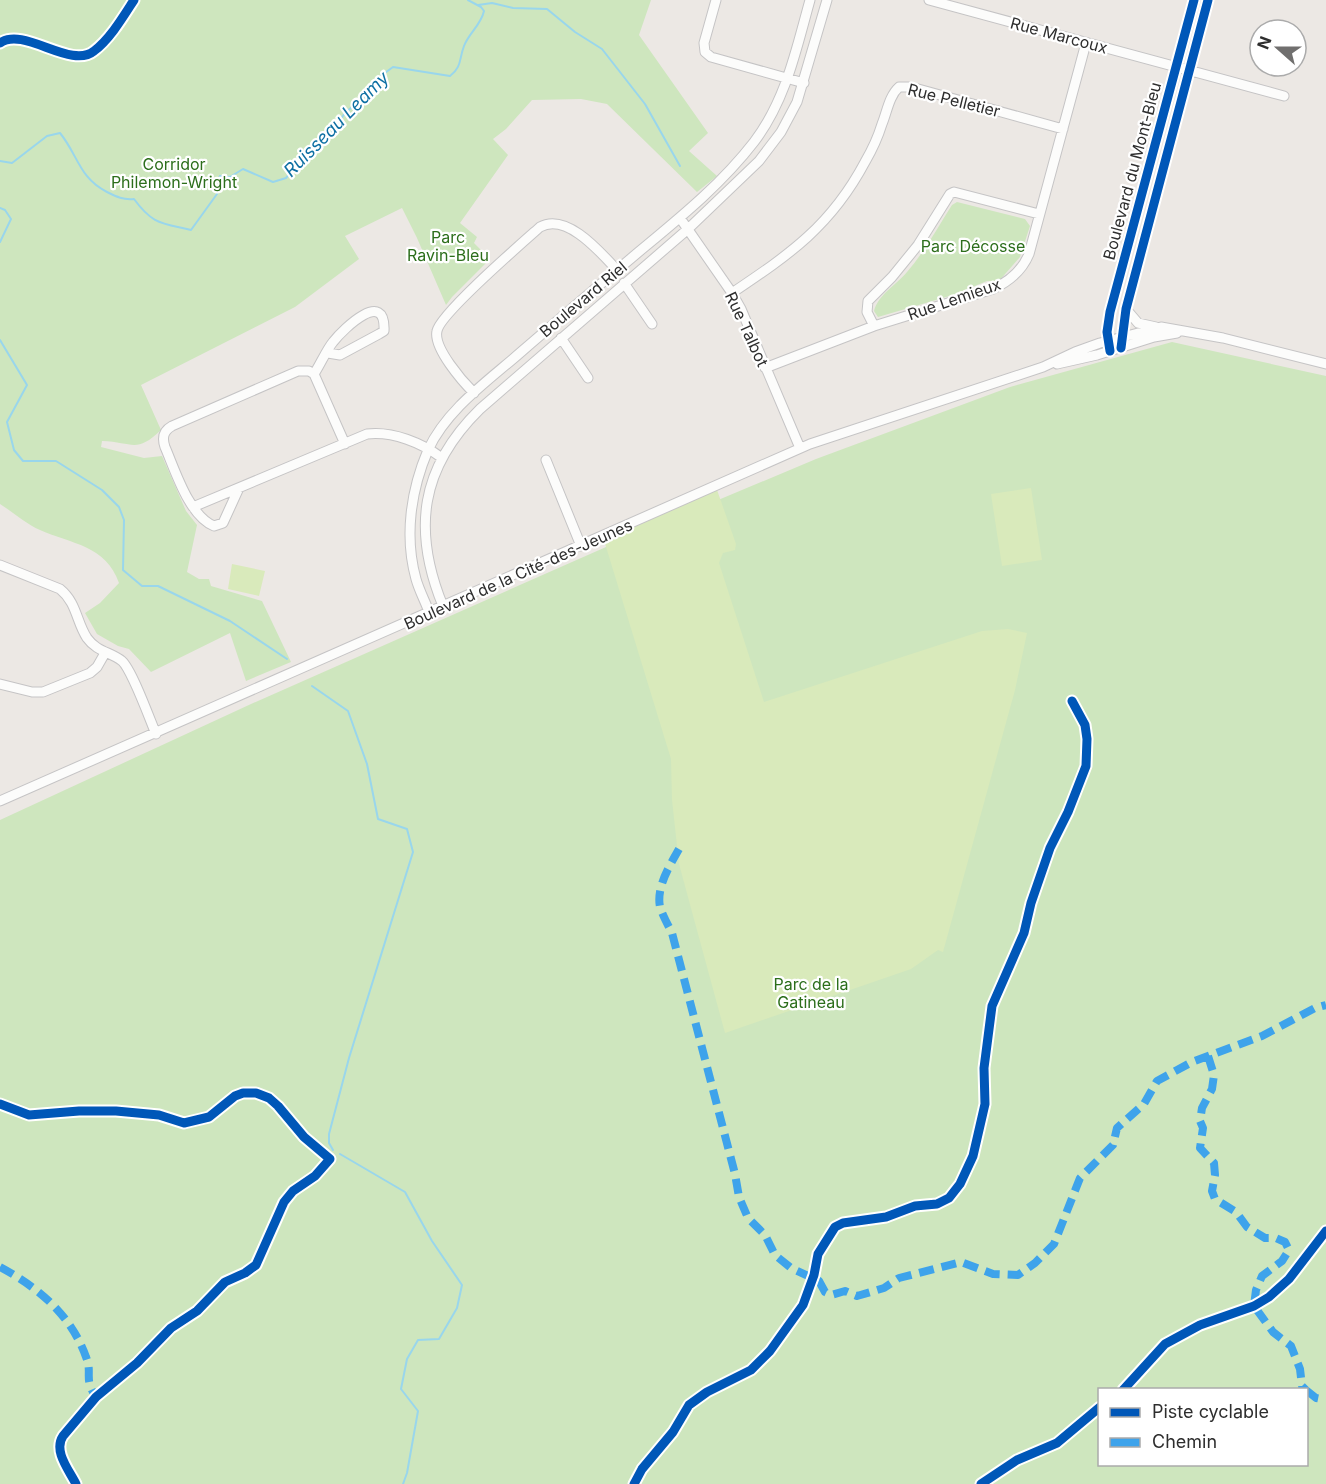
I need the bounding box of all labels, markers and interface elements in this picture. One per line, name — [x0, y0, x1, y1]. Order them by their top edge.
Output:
street label: Rue Marcoux — [1008, 12, 1110, 58]
north arrow — [1248, 18, 1308, 78]
text: N — [1252, 33, 1276, 52]
water label: Ruisseau Leamy — [279, 66, 394, 181]
street label: Rue Pelletier — [906, 79, 1002, 121]
street label: Boulevard du Mont-Bleu — [1099, 80, 1165, 262]
park label: Corridor Philemon-Wright — [111, 154, 237, 192]
park label: Parc Ravin-Bleu — [407, 227, 489, 265]
park label: Parc Décosse — [921, 236, 1025, 256]
street label: Boulevard Riel — [535, 257, 631, 341]
street label: Rue Lemieux — [905, 274, 1004, 324]
street label: Rue Talbot — [721, 288, 773, 370]
street label: Boulevard de la Cité-des-Jeunes — [401, 514, 635, 634]
park label: Parc de la Gatineau — [773, 974, 849, 1012]
legend — [1098, 1388, 1308, 1466]
text: Piste cyclable — [1152, 1401, 1269, 1422]
text: Chemin — [1152, 1431, 1217, 1452]

